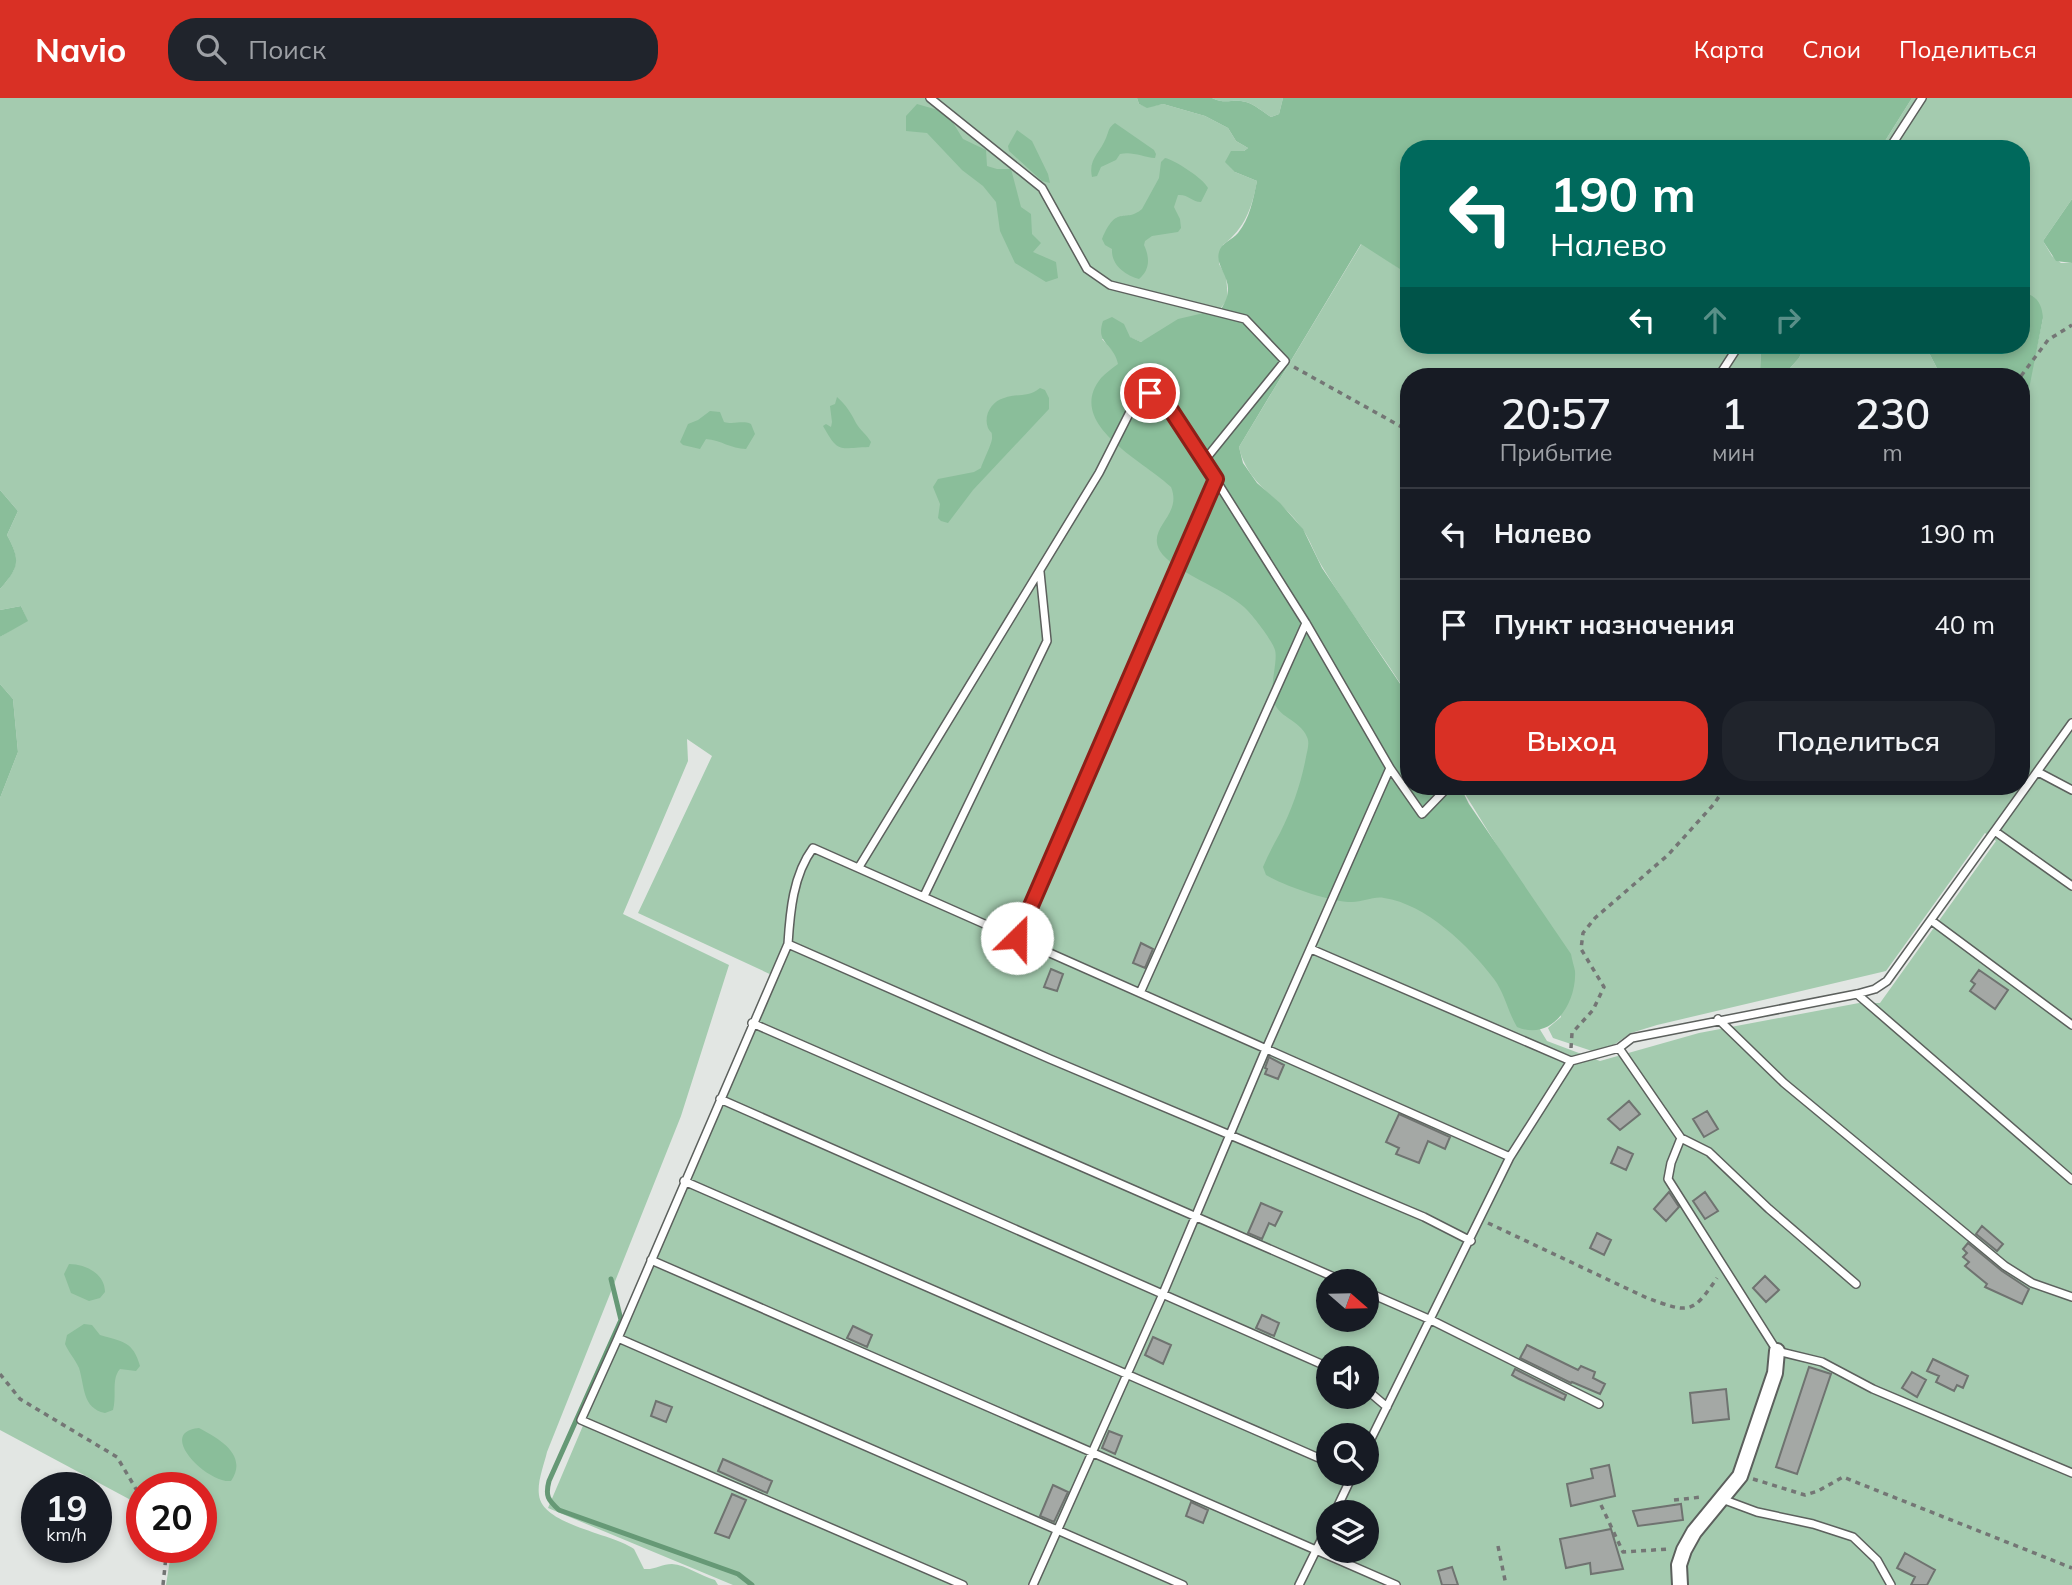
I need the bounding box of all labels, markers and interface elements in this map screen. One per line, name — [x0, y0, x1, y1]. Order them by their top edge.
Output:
search box — [168, 18, 658, 81]
text: Navio — [35, 29, 126, 70]
icon: search — [192, 30, 230, 68]
text: Поиск — [248, 33, 326, 66]
text: Карта — [1694, 34, 1764, 64]
text: Слои — [1802, 34, 1861, 64]
text: Поделиться — [1899, 34, 2037, 64]
text: 190 m — [1550, 163, 1696, 224]
icon: left — [1435, 168, 1526, 259]
text: Налево — [1550, 224, 1667, 264]
icon: left — [1623, 301, 1661, 339]
icon: ahead — [1696, 301, 1734, 339]
icon: right — [1769, 301, 1807, 339]
pin — [1120, 363, 1180, 423]
icon: arrive — [1131, 374, 1169, 412]
text: 20:57 — [1501, 387, 1611, 440]
text: 1 — [1721, 387, 1746, 440]
text: 230 — [1855, 387, 1930, 440]
text: Прибытие — [1500, 438, 1612, 467]
text: мин — [1712, 438, 1755, 467]
text: m — [1882, 438, 1903, 467]
icon: left — [1435, 515, 1473, 553]
text: Налево — [1494, 517, 1592, 550]
text: 190 m — [1919, 517, 1995, 550]
icon: arrive — [1435, 606, 1473, 644]
text: Пункт назначения — [1494, 608, 1735, 641]
text: 40 m — [1934, 608, 1995, 641]
button: Выход — [1435, 701, 1708, 781]
button: Поделиться — [1722, 701, 1995, 781]
position arrow — [980, 901, 1054, 975]
north arrow — [1316, 1269, 1379, 1332]
map controls — [1316, 1269, 1379, 1563]
button: sound — [1316, 1346, 1379, 1409]
button: search — [1316, 1423, 1379, 1486]
speed limit sign: 20 — [126, 1472, 217, 1563]
text: 19 — [45, 1486, 88, 1530]
button: layers — [1316, 1500, 1379, 1563]
text: km/h — [46, 1523, 87, 1546]

